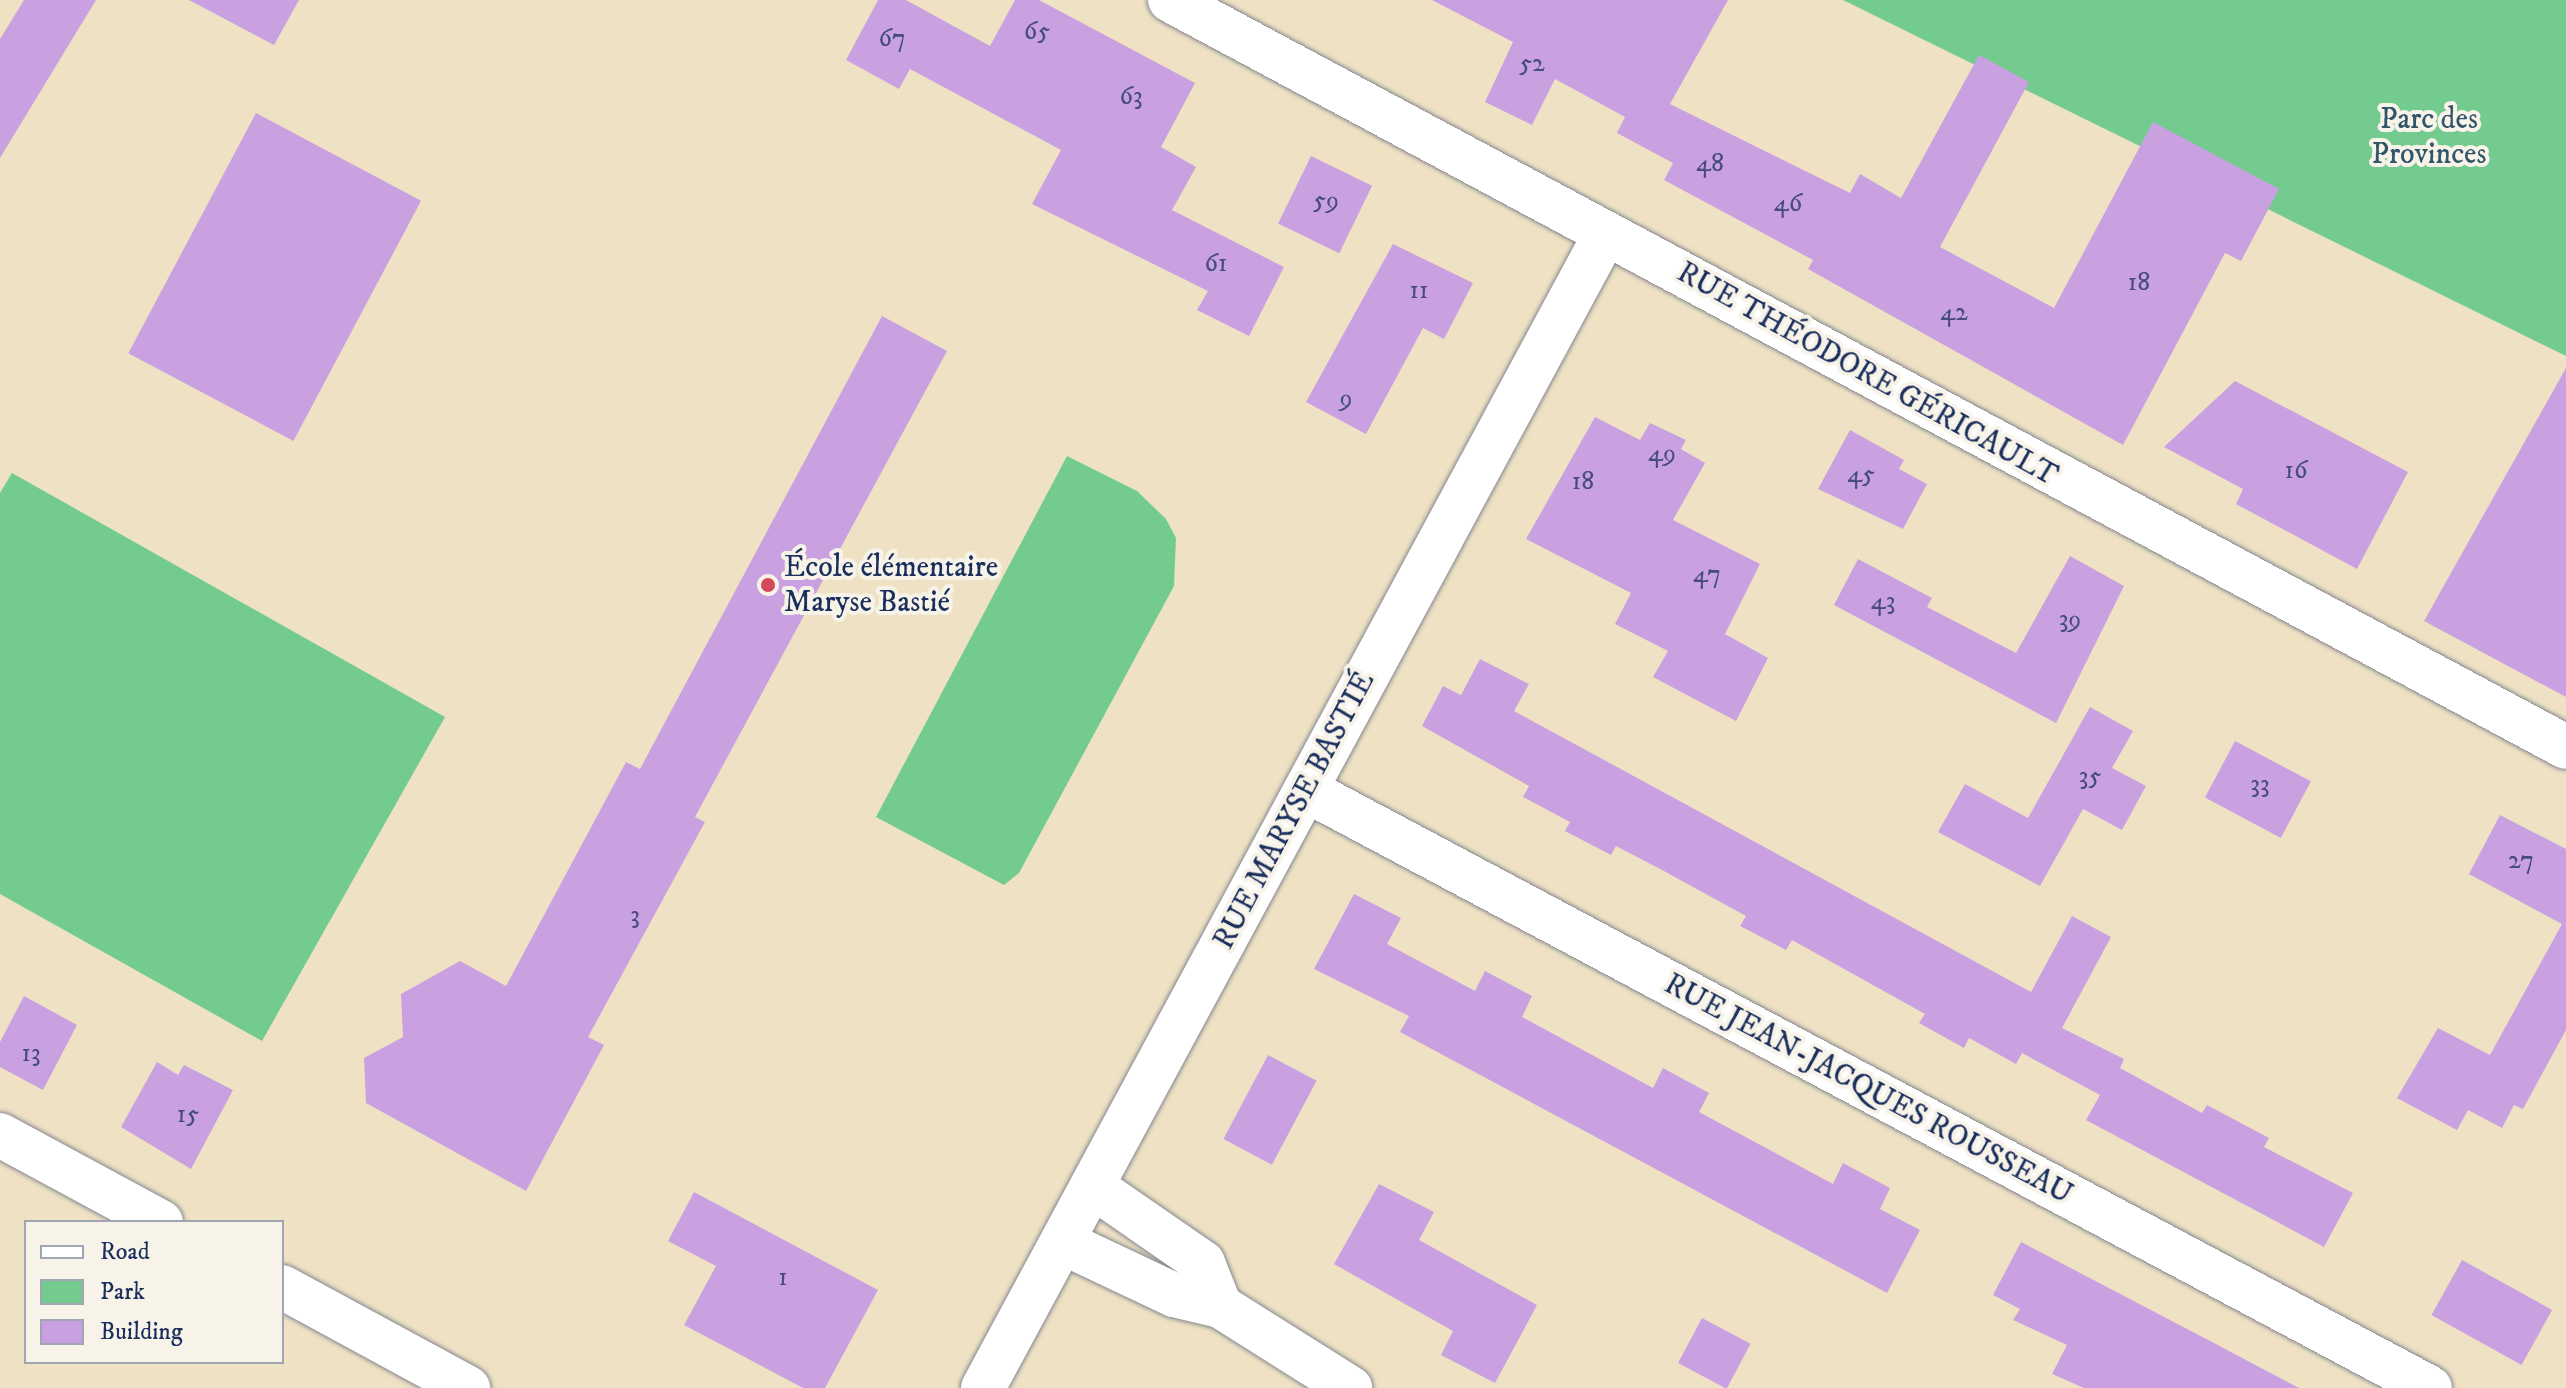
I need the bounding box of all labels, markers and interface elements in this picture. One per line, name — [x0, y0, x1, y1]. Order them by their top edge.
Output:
house number: 65 — [1024, 16, 1050, 48]
house number: 67 — [878, 23, 906, 55]
house number: 52 — [1519, 48, 1545, 80]
house number: 63 — [1119, 81, 1143, 113]
park label: Parc des Provinces — [2371, 102, 2487, 172]
house number: 48 — [1696, 148, 1724, 180]
house number: 59 — [1313, 185, 1339, 217]
house number: 46 — [1774, 188, 1802, 220]
house number: 61 — [1205, 248, 1227, 280]
street label: RUE THÉODORE GÉRICAULT — [1670, 255, 2064, 495]
house number: 18 — [2128, 267, 2150, 299]
house number: 11 — [1409, 275, 1429, 307]
house number: 42 — [1940, 297, 1968, 329]
house number: 9 — [1340, 383, 1352, 415]
house number: 49 — [1648, 438, 1676, 470]
house number: 16 — [2285, 455, 2307, 487]
house number: 45 — [1847, 459, 1875, 491]
house number: 18 — [1572, 466, 1594, 498]
place label: École élémentaire Maryse Bastié — [784, 550, 998, 620]
house number: 47 — [1693, 559, 1721, 591]
marker: École élémentaire Maryse Bastié — [759, 576, 777, 594]
house number: 43 — [1871, 586, 1895, 618]
house number: 39 — [2059, 604, 2081, 636]
street label: RUE MARYSE BASTIÉ — [1207, 666, 1383, 956]
house number: 35 — [2079, 761, 2101, 793]
house number: 33 — [2250, 769, 2270, 801]
house number: 27 — [2508, 845, 2534, 877]
house number: 3 — [630, 900, 640, 932]
street label: RUE JEAN-JACQUES ROUSSEAU — [1658, 967, 2078, 1213]
house number: 13 — [21, 1038, 41, 1070]
house number: 15 — [177, 1099, 199, 1131]
legend — [24, 1220, 284, 1364]
text: Road — [100, 1237, 150, 1267]
house number: 1 — [778, 1262, 788, 1294]
text: Park — [100, 1277, 145, 1307]
text: Building — [100, 1317, 183, 1347]

